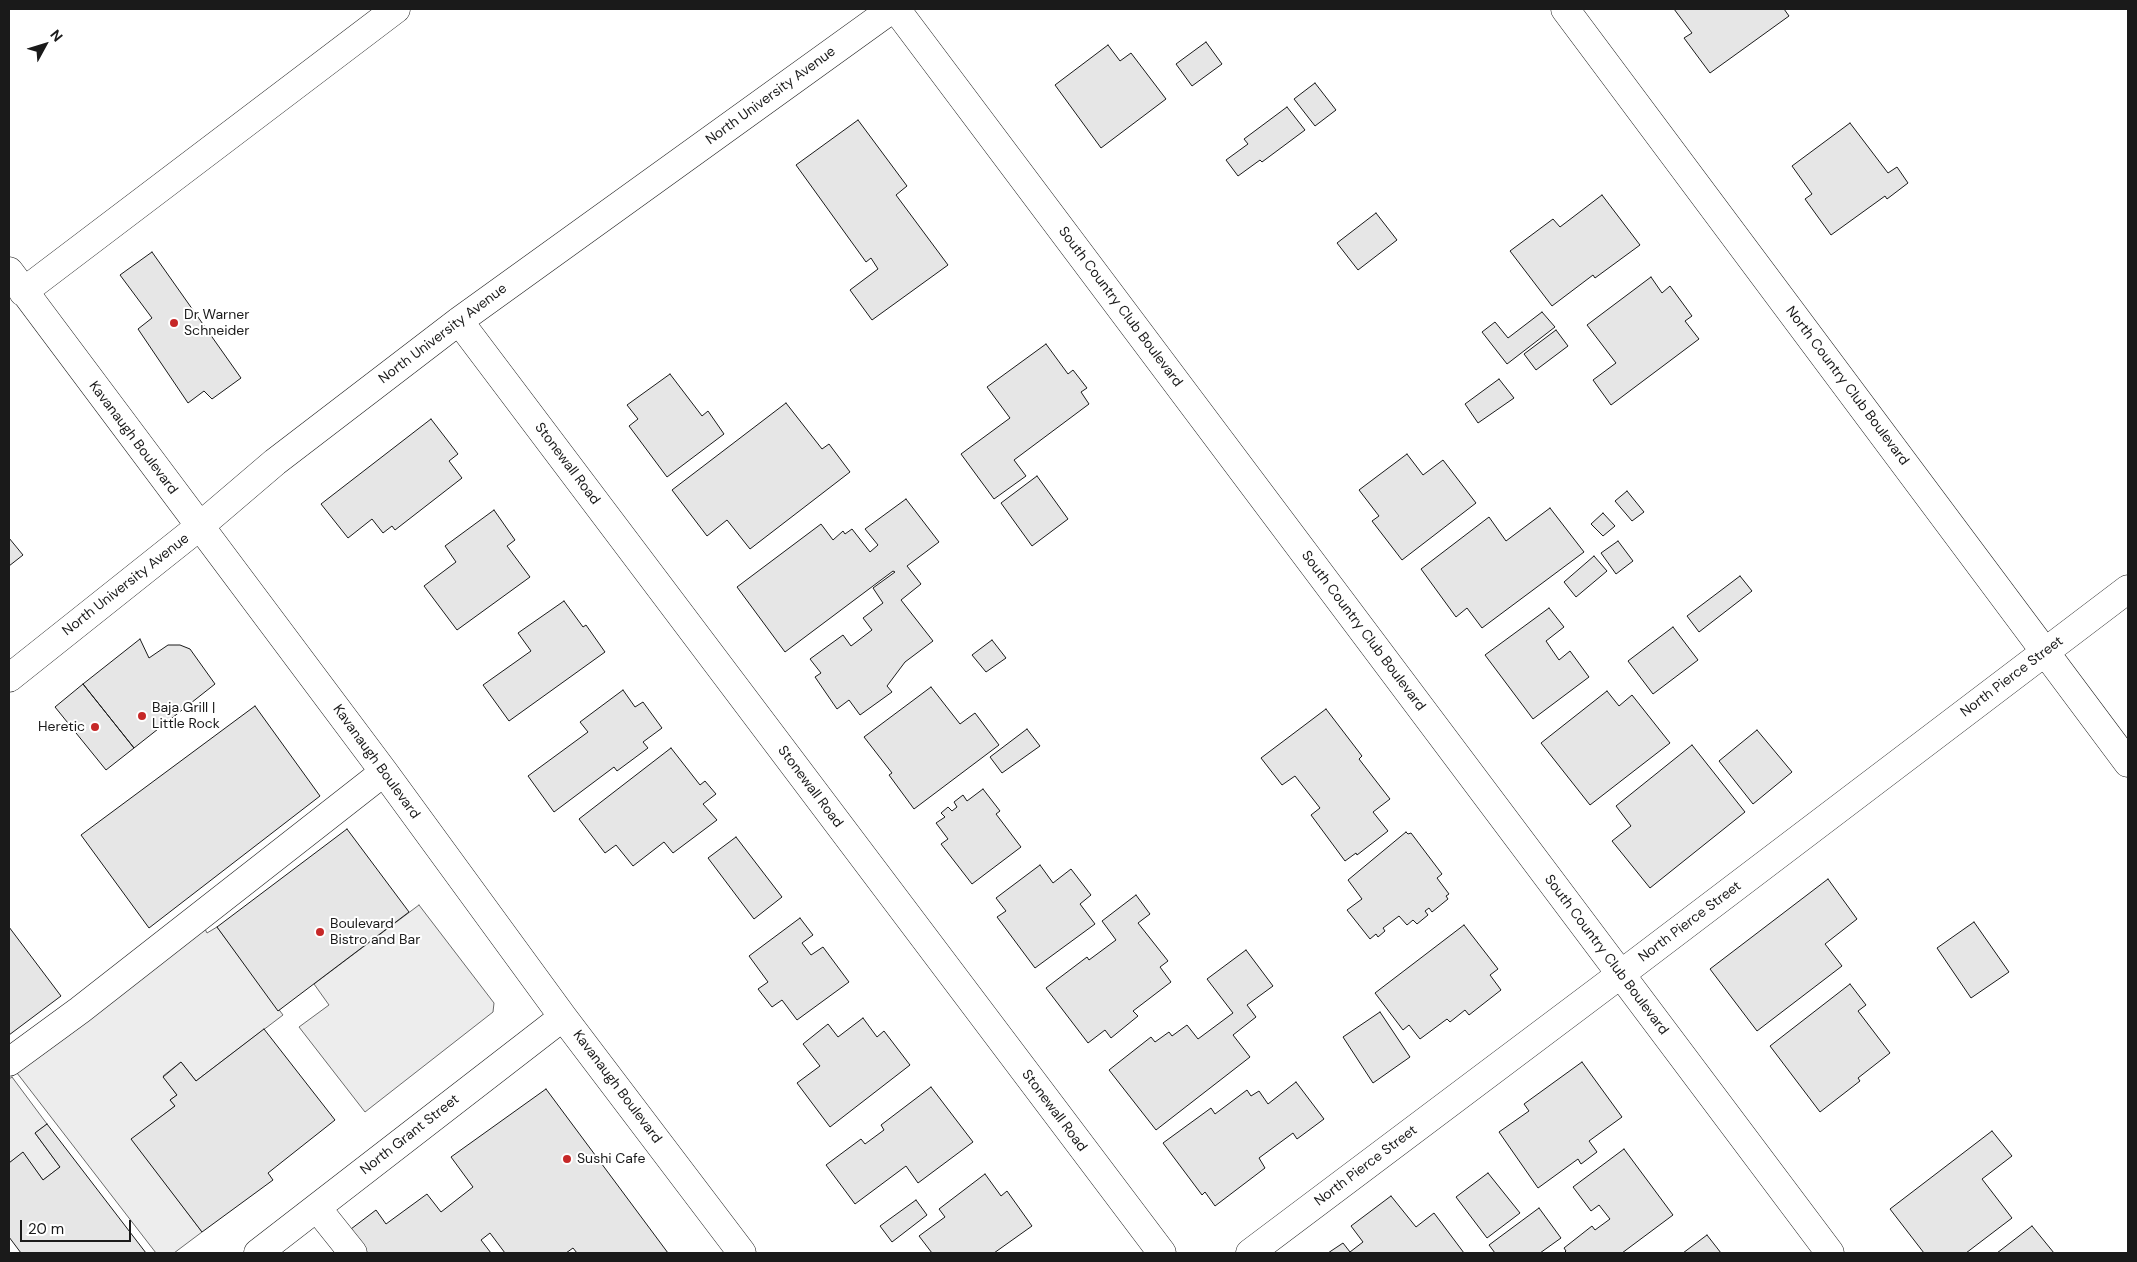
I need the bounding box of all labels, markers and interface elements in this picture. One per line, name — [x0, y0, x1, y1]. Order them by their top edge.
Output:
north arrow — [20, 20, 70, 70]
text: N — [46, 26, 67, 45]
street label: North University Avenue — [703, 43, 839, 149]
street label: South Country Club Boulevard — [1054, 224, 1186, 390]
street label: North University Avenue — [376, 280, 510, 388]
street label: North Country Club Boulevard — [1782, 303, 1912, 469]
place label: Dr Warner Schneider — [184, 307, 249, 340]
marker: Dr Warner Schneider — [168, 317, 180, 329]
street label: Kavanaugh Boulevard — [85, 378, 181, 498]
street label: Stonewall Road — [531, 420, 603, 508]
street label: North University Avenue — [59, 530, 193, 640]
street label: South Country Club Boulevard — [1297, 548, 1429, 714]
street label: North Pierce Street — [1957, 633, 2067, 721]
place label: Baja Grill | Little Rock — [152, 700, 220, 732]
street label: Kavanaugh Boulevard — [329, 702, 423, 822]
marker: Baja Grill | Little Rock — [136, 710, 148, 722]
place label: Heretic — [38, 719, 85, 735]
marker: Heretic — [89, 721, 101, 733]
street label: Stonewall Road — [774, 743, 846, 831]
street label: South Country Club Boulevard — [1540, 872, 1672, 1038]
street label: North Pierce Street — [1635, 878, 1745, 966]
place label: Boulevard Bistro and Bar — [330, 916, 420, 949]
marker: Boulevard Bistro and Bar — [314, 926, 326, 938]
street label: Kavanaugh Boulevard — [569, 1027, 665, 1147]
street label: Stonewall Road — [1018, 1067, 1090, 1155]
street label: North Grant Street — [357, 1091, 463, 1179]
street label: North Pierce Street — [1311, 1122, 1421, 1210]
place label: Sushi Cafe — [577, 1151, 645, 1167]
marker: Sushi Cafe — [561, 1153, 573, 1165]
scale bar — [22, 1210, 134, 1242]
text: 20 m — [28, 1219, 64, 1239]

